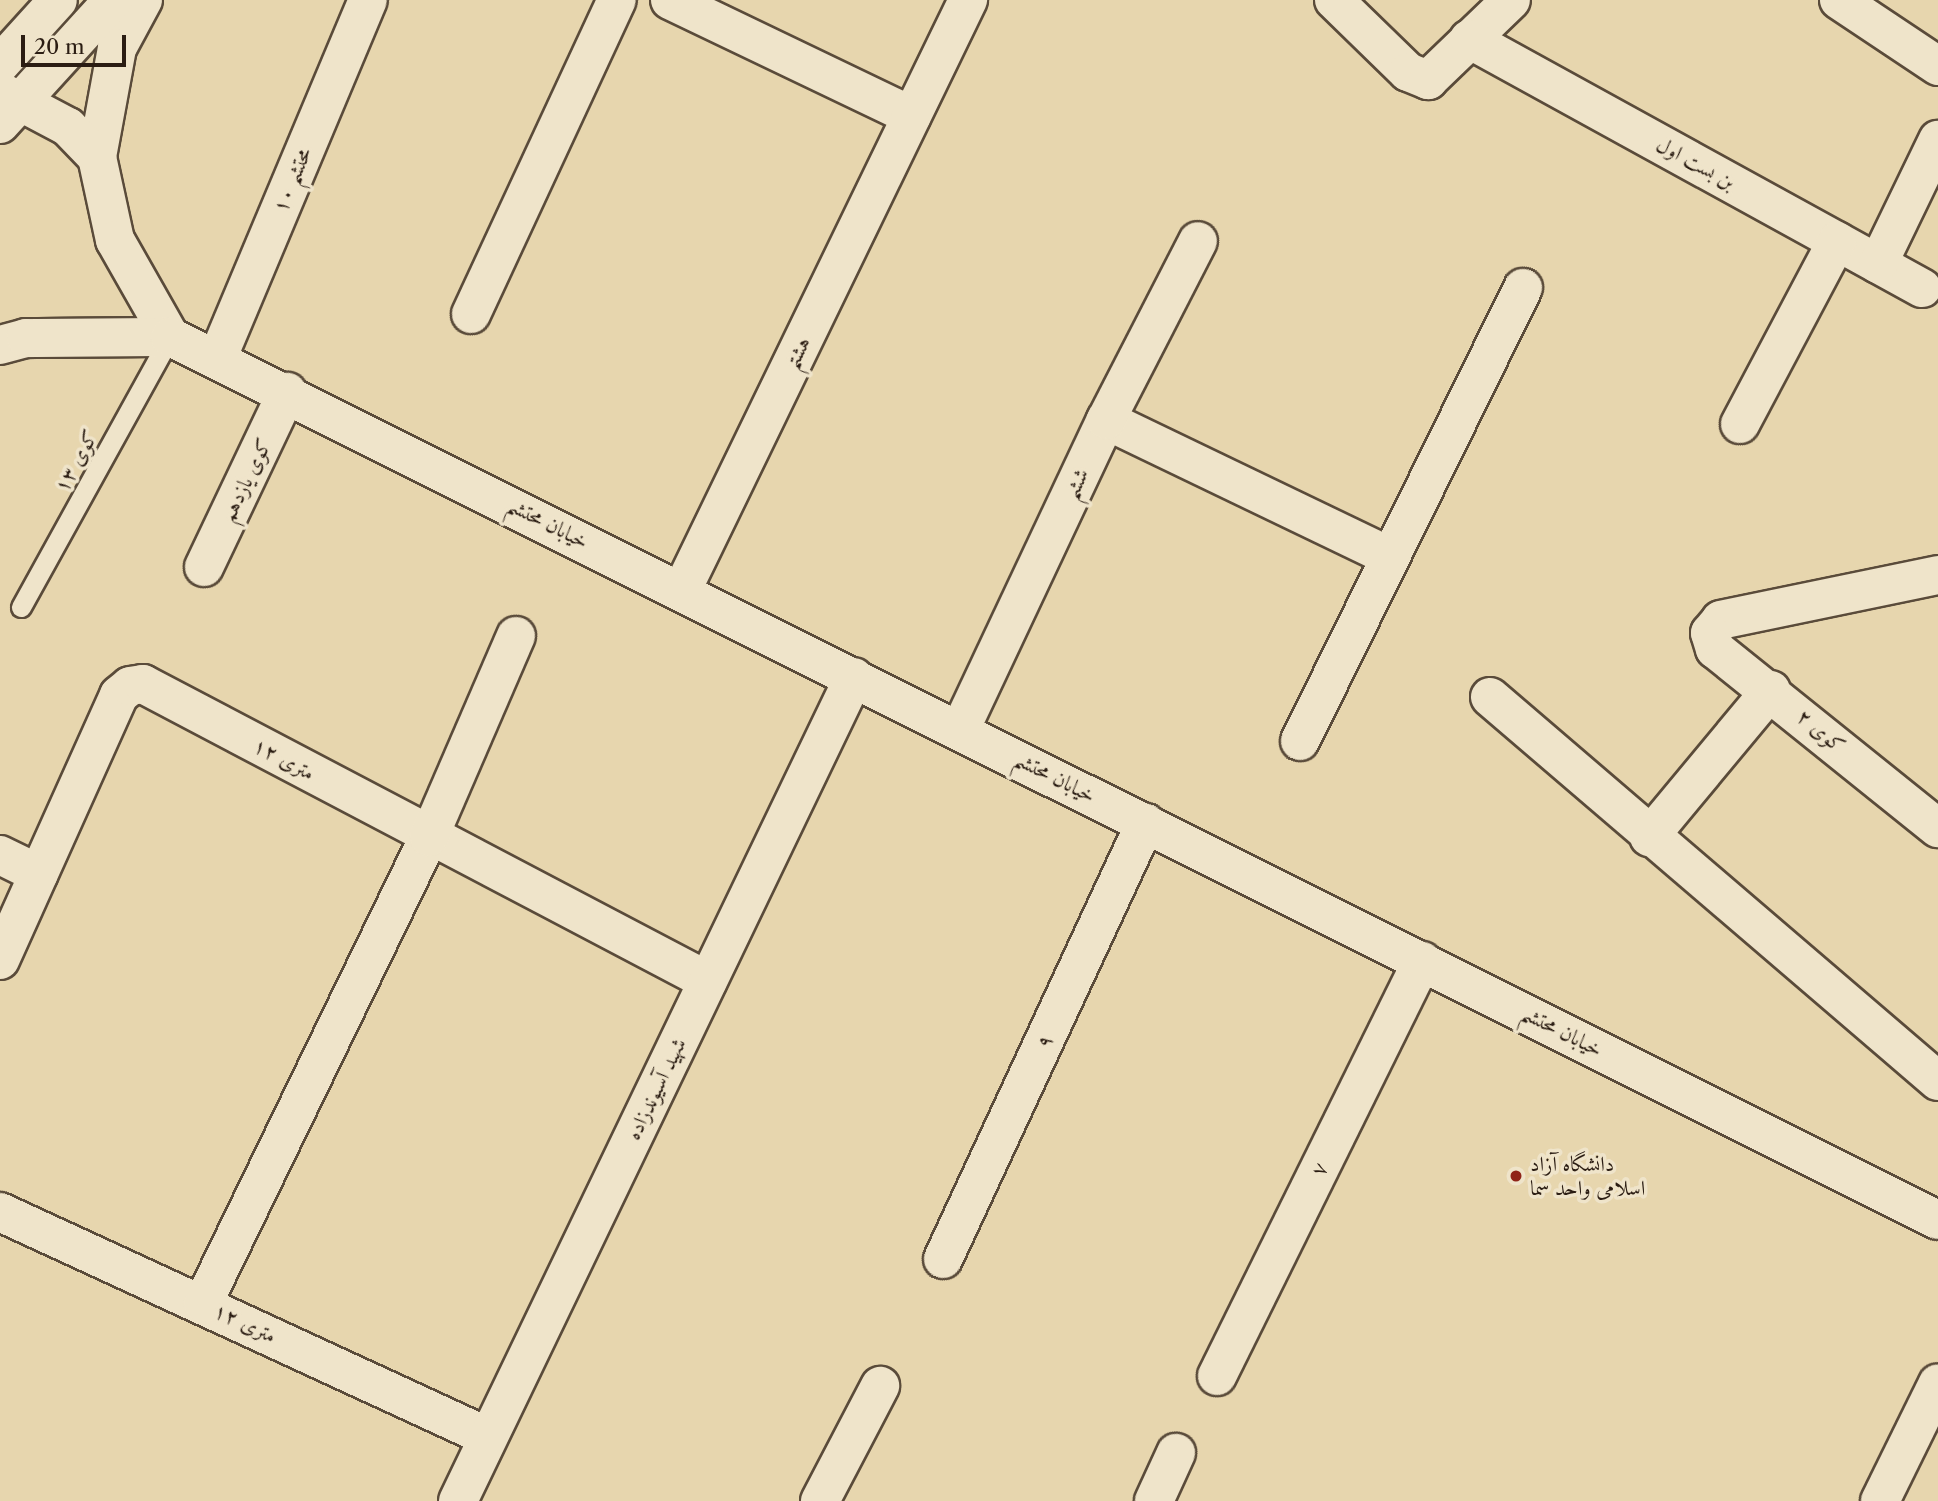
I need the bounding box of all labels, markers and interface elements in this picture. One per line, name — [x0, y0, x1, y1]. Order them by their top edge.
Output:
scale bar — [24, 21, 130, 65]
text: 20 m — [34, 34, 85, 59]
street label: بن بست اول — [1652, 131, 1740, 195]
street label: محتشم ۱۰ — [267, 144, 317, 216]
street label: هشتم — [778, 333, 816, 373]
street label: کوی ۱۳ — [49, 425, 103, 497]
street label: کوی یازدهم — [215, 434, 277, 526]
street label: ششم — [1058, 464, 1094, 504]
street label: خیابان محتشم — [503, 492, 593, 554]
street label: کوی ۲ — [1792, 704, 1850, 758]
street label: ۱۲ متری — [249, 732, 319, 786]
street label: خیابان محتشم — [1010, 746, 1100, 808]
street label: خیابان محتشم — [1517, 1000, 1607, 1062]
street label: ۹ — [1030, 1030, 1058, 1052]
street label: شهید آسیوندزاده — [621, 1034, 691, 1144]
place label: دانشگاه آزاد اسلامی واحد سما — [1530, 1151, 1645, 1201]
street label: ۷ — [1305, 1158, 1333, 1180]
marker: دانشگاه آزاد اسلامی واحد سما — [1508, 1168, 1524, 1184]
street label: ۱۲ متری — [210, 1298, 280, 1348]

